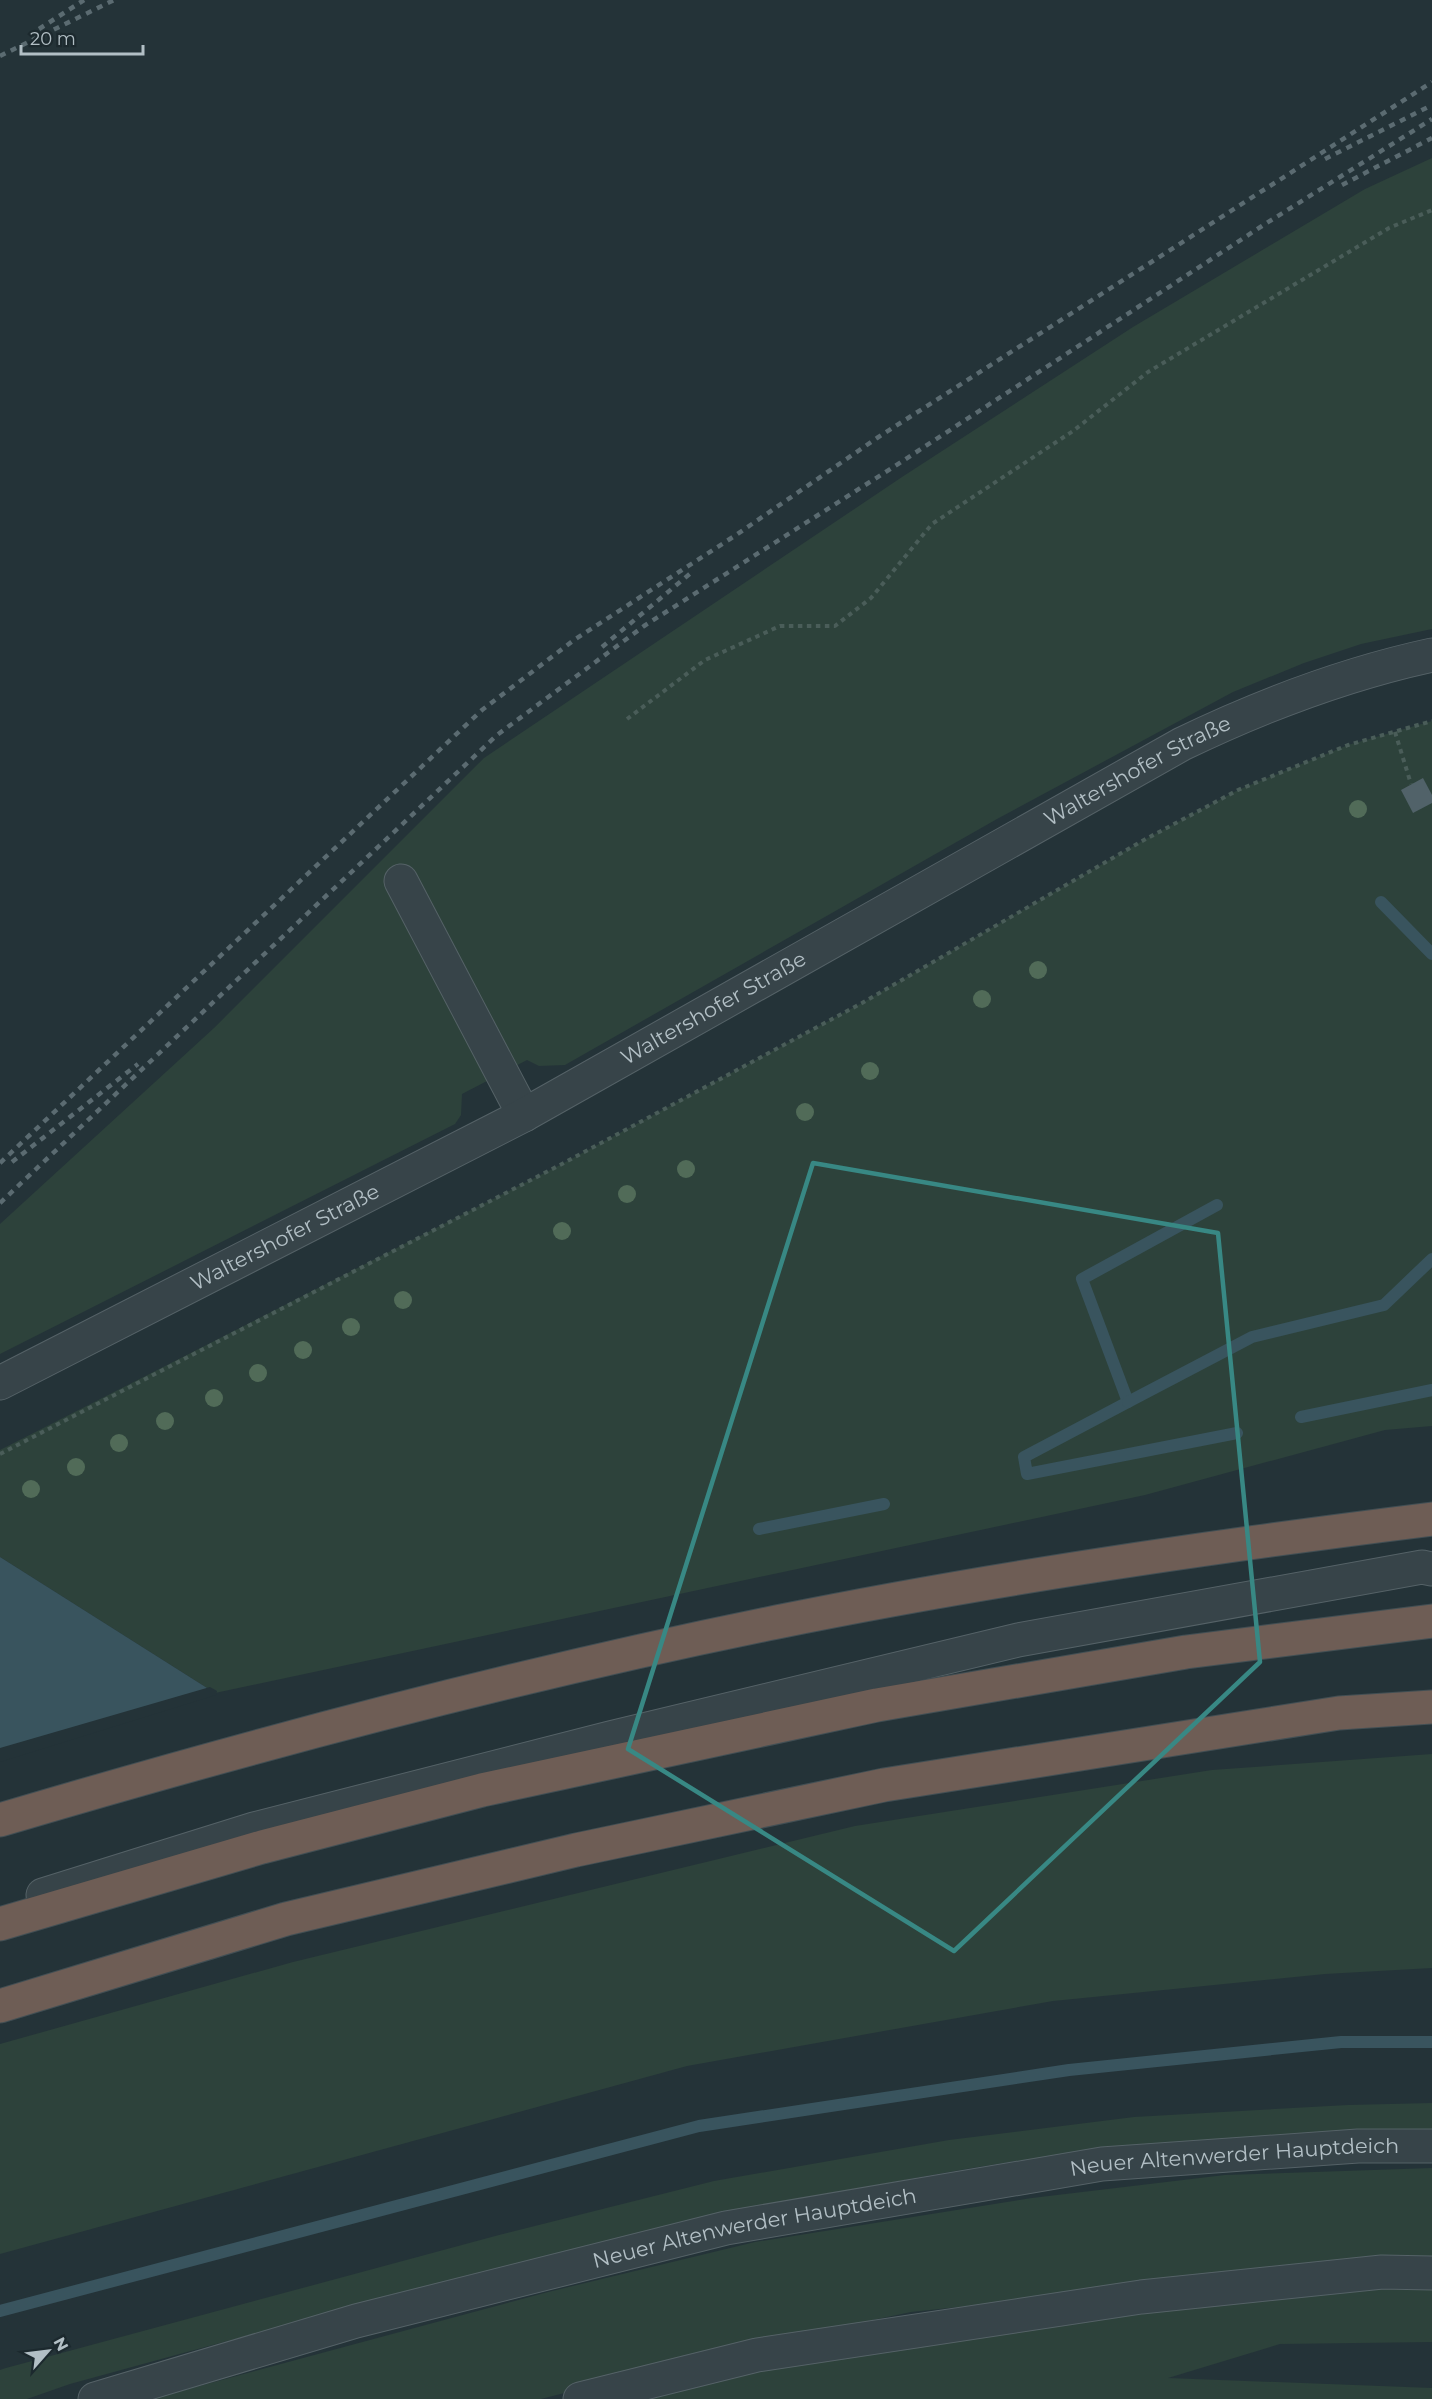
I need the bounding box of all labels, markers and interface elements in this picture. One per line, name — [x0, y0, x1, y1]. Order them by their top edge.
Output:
scale bar — [21, 18, 142, 56]
text: 20 m — [30, 28, 76, 50]
street label: Waltershofer Straße — [1040, 710, 1234, 831]
street label: Waltershofer Straße — [616, 946, 810, 1070]
street label: Waltershofer Straße — [186, 1178, 383, 1295]
street label: Neuer Altenwerder Hauptdeich — [1068, 2133, 1399, 2181]
street label: Neuer Altenwerder Hauptdeich — [590, 2183, 918, 2273]
north arrow — [18, 2321, 78, 2381]
text: N — [49, 2334, 72, 2354]

